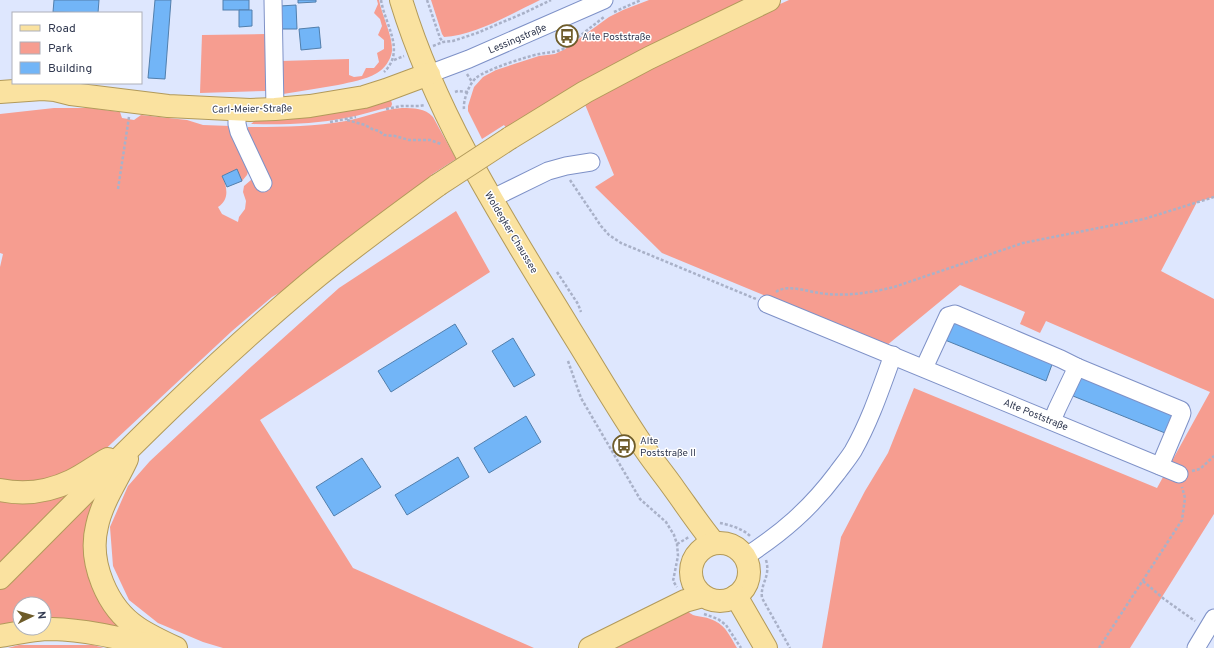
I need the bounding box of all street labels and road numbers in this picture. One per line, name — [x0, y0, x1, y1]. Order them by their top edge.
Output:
street label: Lessingstraße — [486, 21, 549, 57]
street label: Carl-Meier-Straße — [212, 102, 292, 117]
street label: Woldegker Chaussee — [481, 189, 540, 276]
street label: Alte Poststraße — [1001, 396, 1070, 434]

